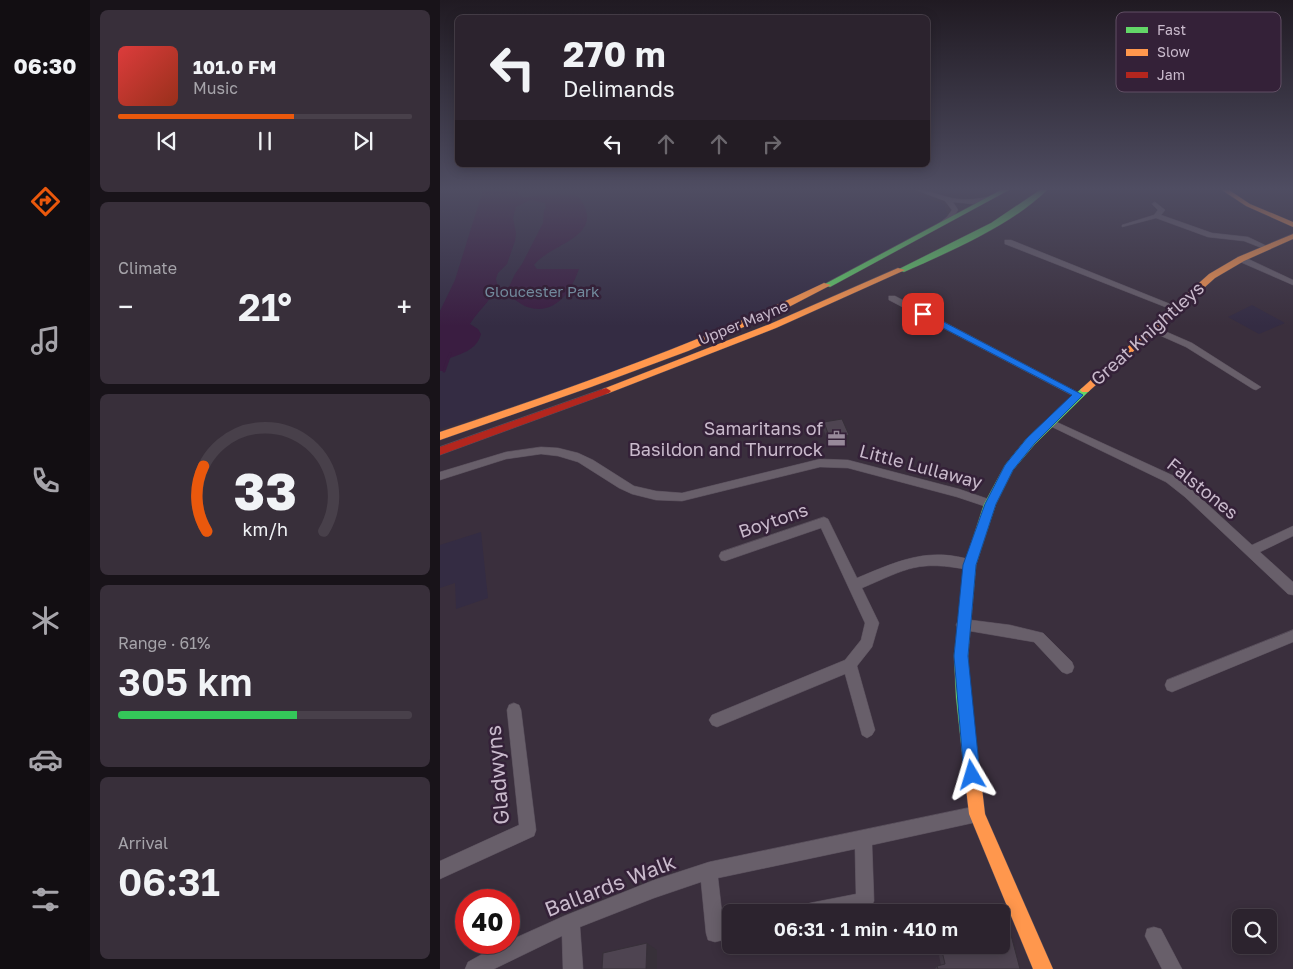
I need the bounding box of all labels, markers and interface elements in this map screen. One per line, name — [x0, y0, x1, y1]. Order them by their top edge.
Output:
legend — [1116, 12, 1281, 92]
text: Fast — [1157, 21, 1186, 38]
text: 270 m — [563, 33, 666, 75]
icon: left — [480, 35, 545, 100]
text: Slow — [1157, 43, 1190, 60]
text: 06:30 — [13, 52, 77, 79]
text: 101.0 FM — [193, 55, 276, 78]
text: Jam — [1157, 66, 1185, 83]
text: Delimands — [563, 75, 675, 102]
text: Music — [193, 78, 238, 98]
icon: previous — [153, 127, 181, 155]
icon: pause — [251, 127, 279, 155]
icon: next — [349, 127, 377, 155]
icon: left — [599, 130, 627, 158]
icon: ahead — [652, 130, 680, 158]
icon: ahead — [705, 130, 733, 158]
icon: right — [758, 130, 786, 158]
icon: directions — [28, 184, 63, 219]
text: Climate — [118, 258, 177, 278]
street label: Great Knightleys — [1086, 277, 1208, 389]
park label: Gloucester Park — [485, 282, 600, 300]
text: 21° — [238, 284, 292, 329]
text: − — [118, 290, 133, 323]
text: + — [397, 290, 412, 323]
pin — [902, 293, 944, 335]
street label: Upper Mayne — [696, 296, 791, 348]
icon: arrive — [909, 300, 937, 328]
icon: music — [28, 323, 63, 358]
place label: Samaritans of Basildon and Thurrock — [629, 417, 823, 460]
office icon: Samaritans of Basildon and Thurrock — [827, 428, 847, 448]
street label: Little Lullaway — [857, 439, 985, 493]
street label: Falstones — [1163, 453, 1243, 523]
text: 33 — [233, 459, 297, 521]
icon: phone — [28, 463, 63, 498]
street label: Boytons — [736, 498, 810, 542]
text: km/h — [242, 518, 288, 540]
icon: climate — [28, 603, 63, 638]
text: Range · 61% — [118, 633, 210, 653]
text: 305 km — [118, 659, 253, 704]
street label: Gladwyns — [480, 724, 514, 826]
icon: car — [28, 742, 63, 777]
position arrow — [945, 748, 997, 800]
text: Arrival — [118, 833, 168, 853]
street label: Ballards Walk — [541, 848, 679, 922]
text: 06:31 — [118, 859, 220, 904]
icon: filters — [28, 882, 63, 917]
speed limit sign: 40 — [455, 889, 520, 954]
map controls — [1232, 909, 1277, 954]
button: search — [1232, 909, 1277, 954]
text: 06:31 · 1 min · 410 m — [774, 917, 958, 940]

